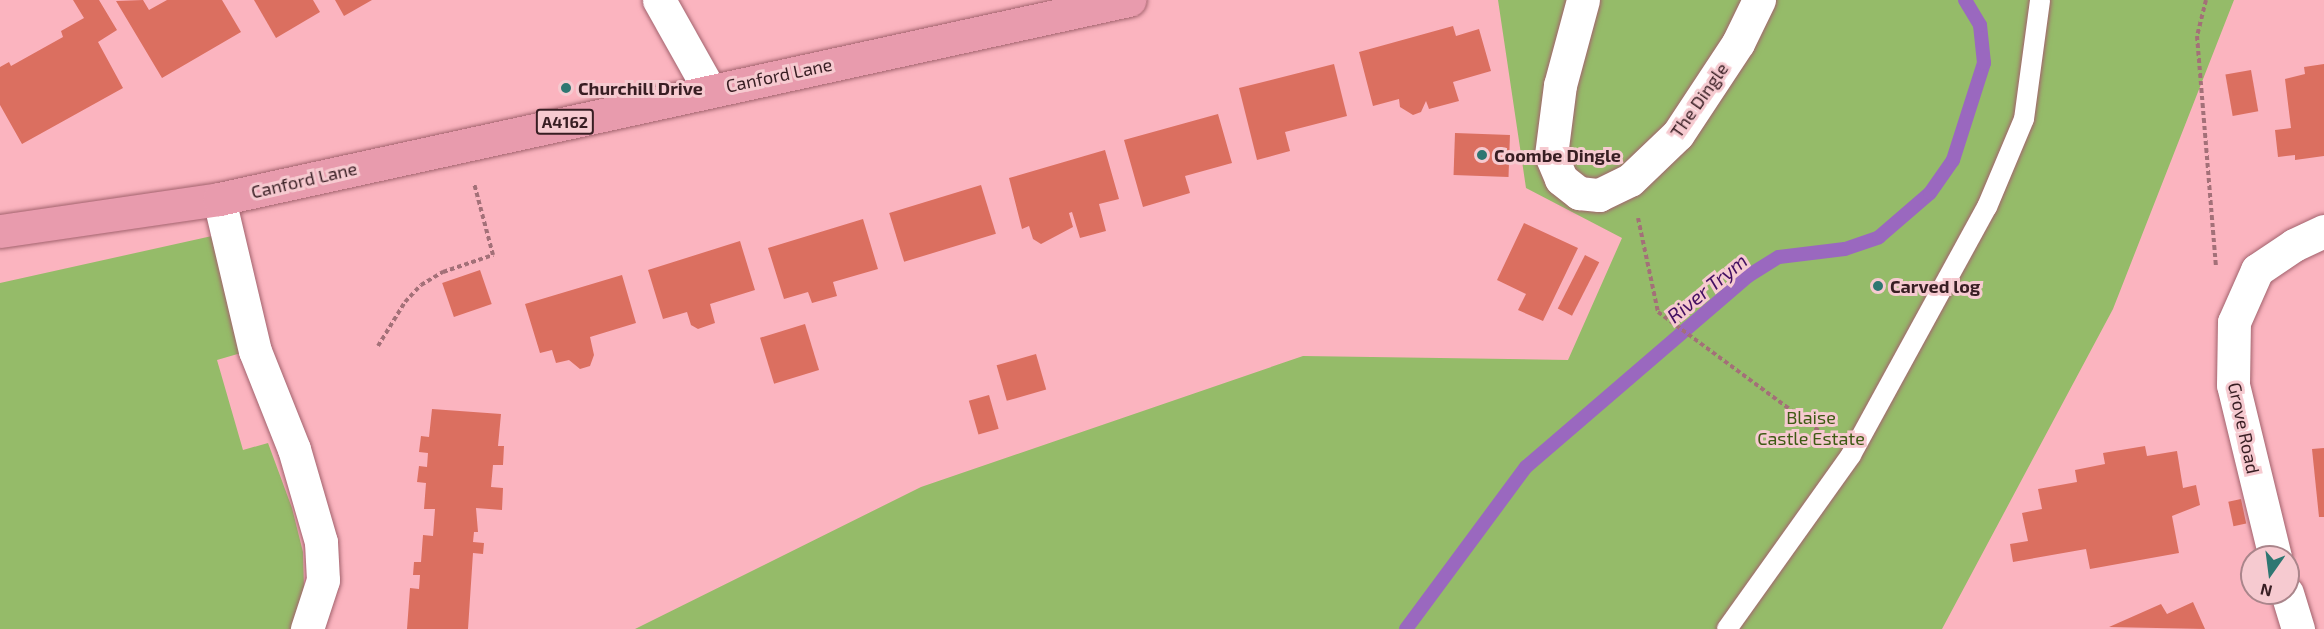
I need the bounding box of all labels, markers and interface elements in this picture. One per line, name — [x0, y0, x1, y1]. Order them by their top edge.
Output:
street label: Canford Lane — [724, 53, 834, 97]
street label: The Dingle — [1665, 58, 1733, 142]
place label: Churchill Drive — [578, 77, 703, 99]
marker: Churchill Drive — [559, 81, 573, 95]
road number: A4162 — [535, 109, 595, 135]
place label: Coombe Dingle — [1494, 144, 1621, 166]
marker: Coombe Dingle — [1475, 148, 1489, 162]
street label: Canford Lane — [249, 157, 359, 203]
water label: River Trym — [1662, 248, 1752, 328]
place label: Carved log — [1890, 275, 1980, 297]
marker: Carved log — [1871, 279, 1885, 293]
street label: Grove Road — [2224, 380, 2264, 476]
park label: Blaise Castle Estate — [1757, 407, 1865, 450]
north arrow — [2240, 545, 2300, 605]
text: N — [2258, 580, 2274, 602]

